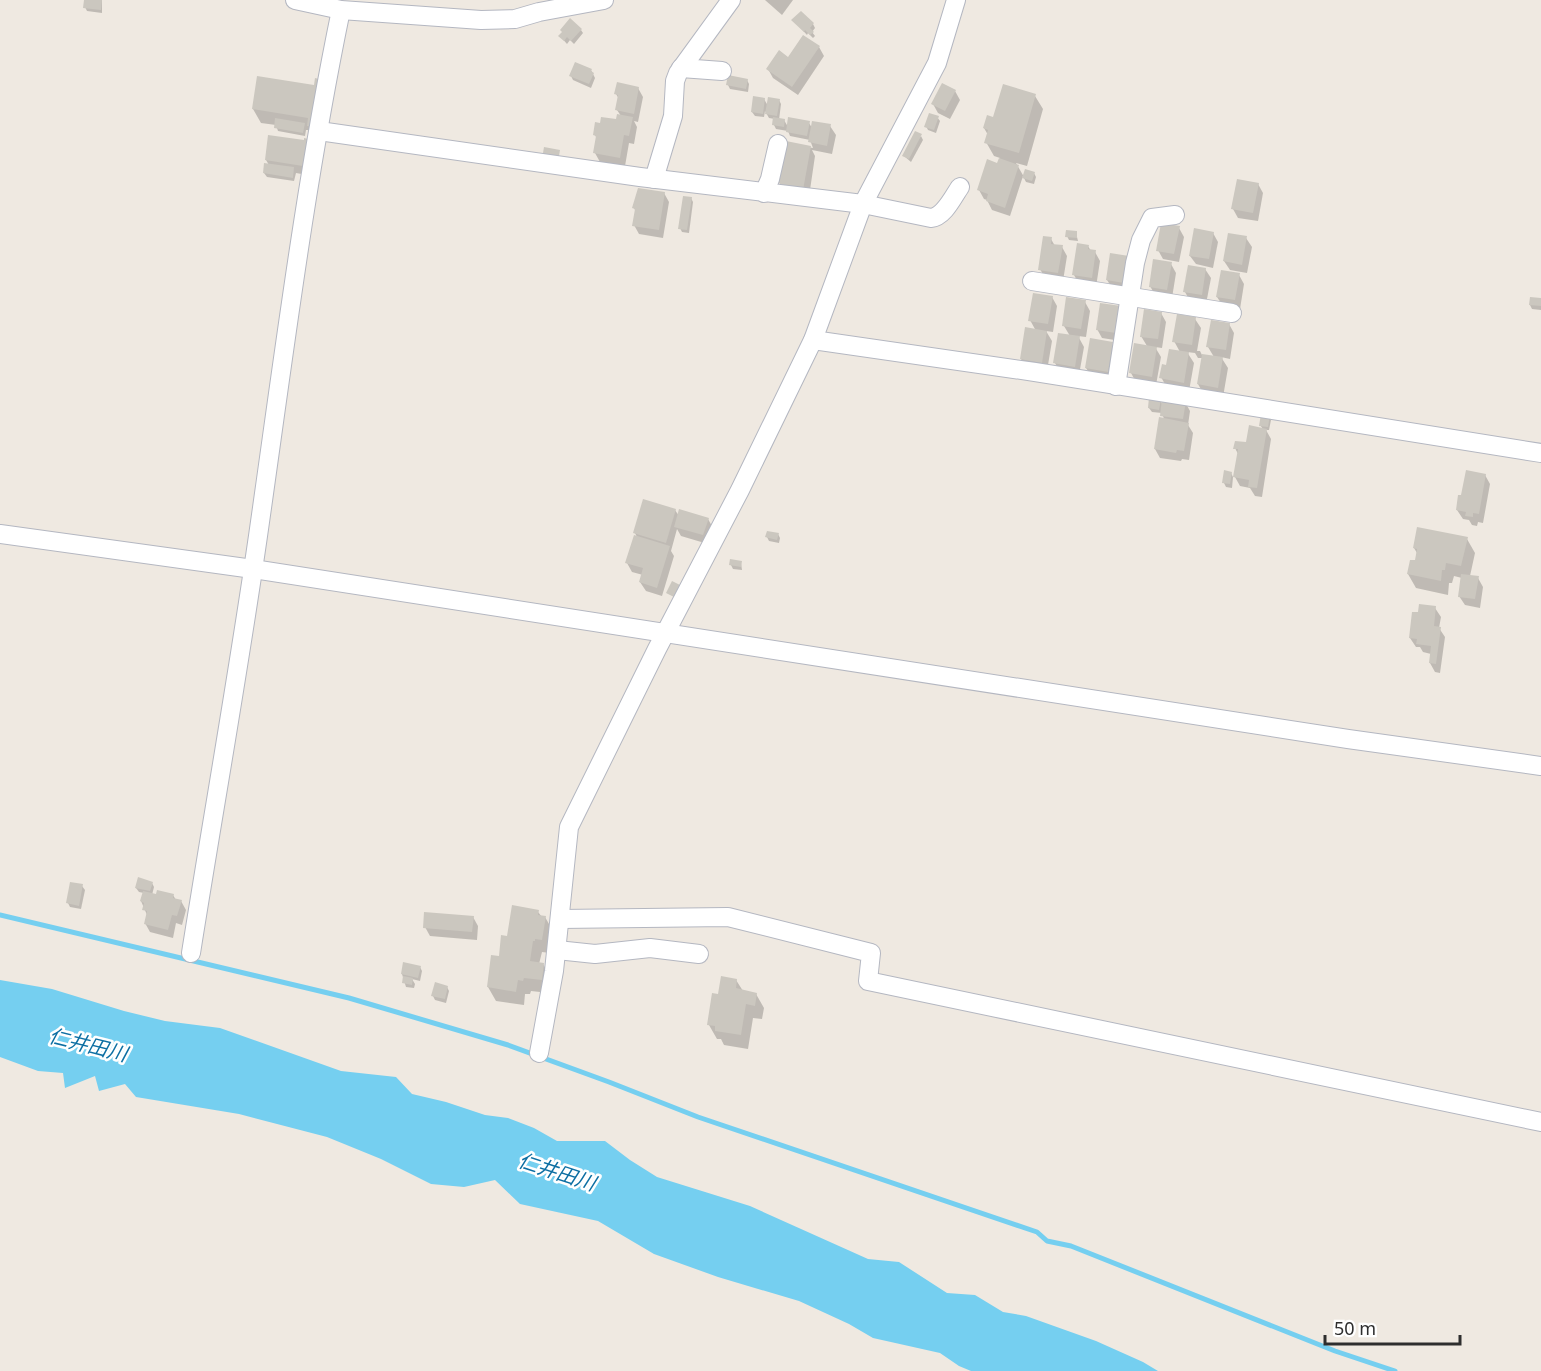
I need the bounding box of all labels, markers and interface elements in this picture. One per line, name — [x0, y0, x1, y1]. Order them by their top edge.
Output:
water label: 仁井田川 — [46, 1022, 132, 1068]
water label: 仁井田川 — [515, 1146, 601, 1197]
scale bar — [1325, 1308, 1460, 1346]
text: 50 m — [1334, 1316, 1376, 1340]

